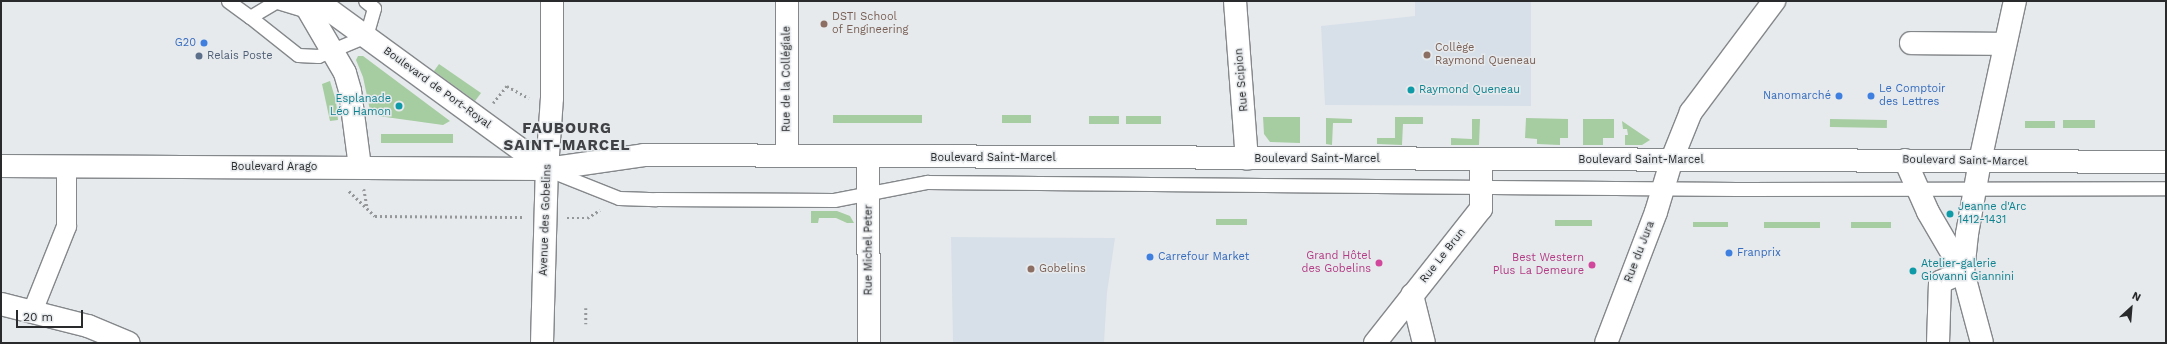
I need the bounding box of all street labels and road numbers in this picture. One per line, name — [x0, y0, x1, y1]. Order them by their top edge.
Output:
street label: Rue de la Collégiale — [780, 26, 794, 132]
street label: Boulevard de Port-Royal — [381, 44, 493, 132]
street label: Rue Scipion — [1233, 48, 1251, 112]
street label: Boulevard Saint-Marcel — [930, 151, 1056, 165]
street label: Boulevard Saint-Marcel — [1254, 152, 1380, 166]
street label: Boulevard Saint-Marcel — [1578, 153, 1704, 167]
street label: Boulevard Saint-Marcel — [1902, 153, 2028, 169]
street label: Boulevard Arago — [230, 160, 318, 174]
street label: Avenue des Gobelins — [537, 164, 555, 276]
street label: Rue Michel Peter — [862, 204, 876, 296]
street label: Rue du Jura — [1622, 219, 1658, 285]
street label: Rue Le Brun — [1418, 226, 1468, 286]

